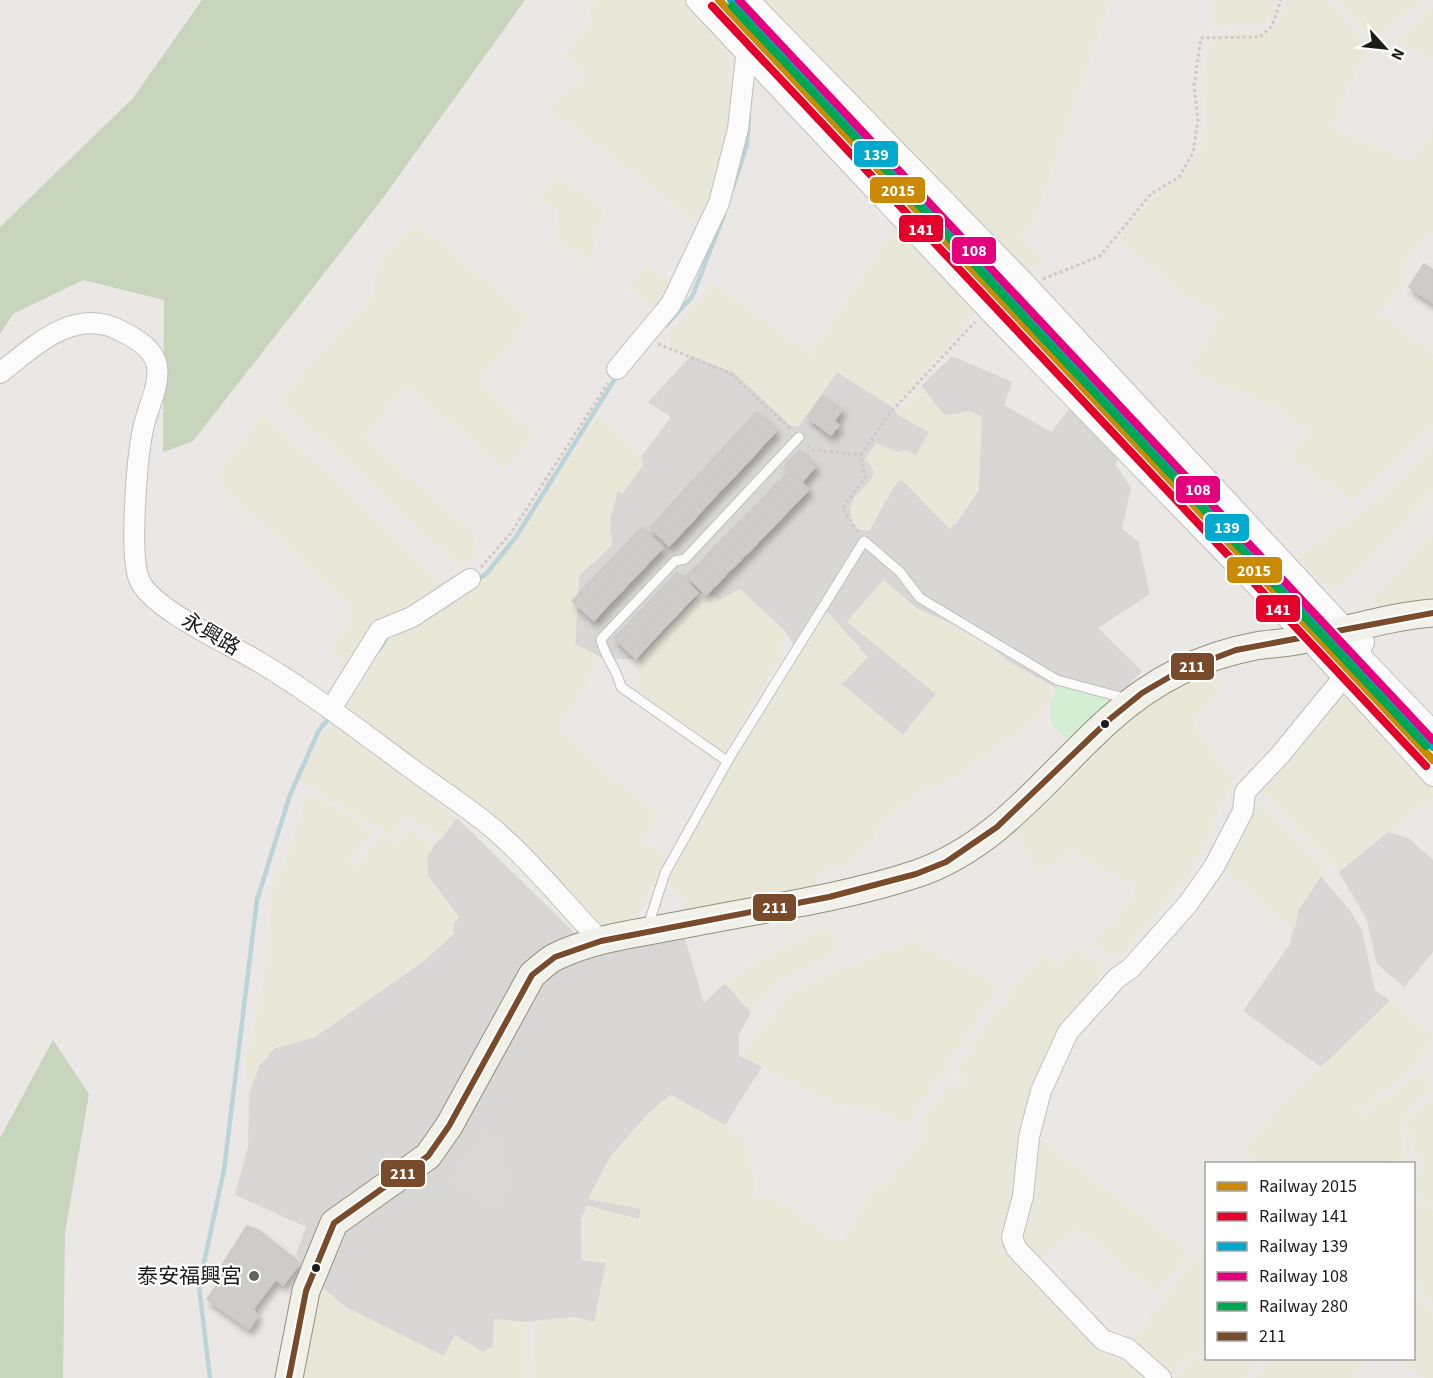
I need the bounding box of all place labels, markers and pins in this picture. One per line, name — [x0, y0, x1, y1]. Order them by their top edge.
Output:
unlabelled marker — [1099, 718, 1111, 730]
place label: 泰安福興宮 — [137, 1261, 242, 1291]
unlabelled marker — [310, 1262, 322, 1274]
marker: 泰安福興宮 — [247, 1269, 261, 1283]

